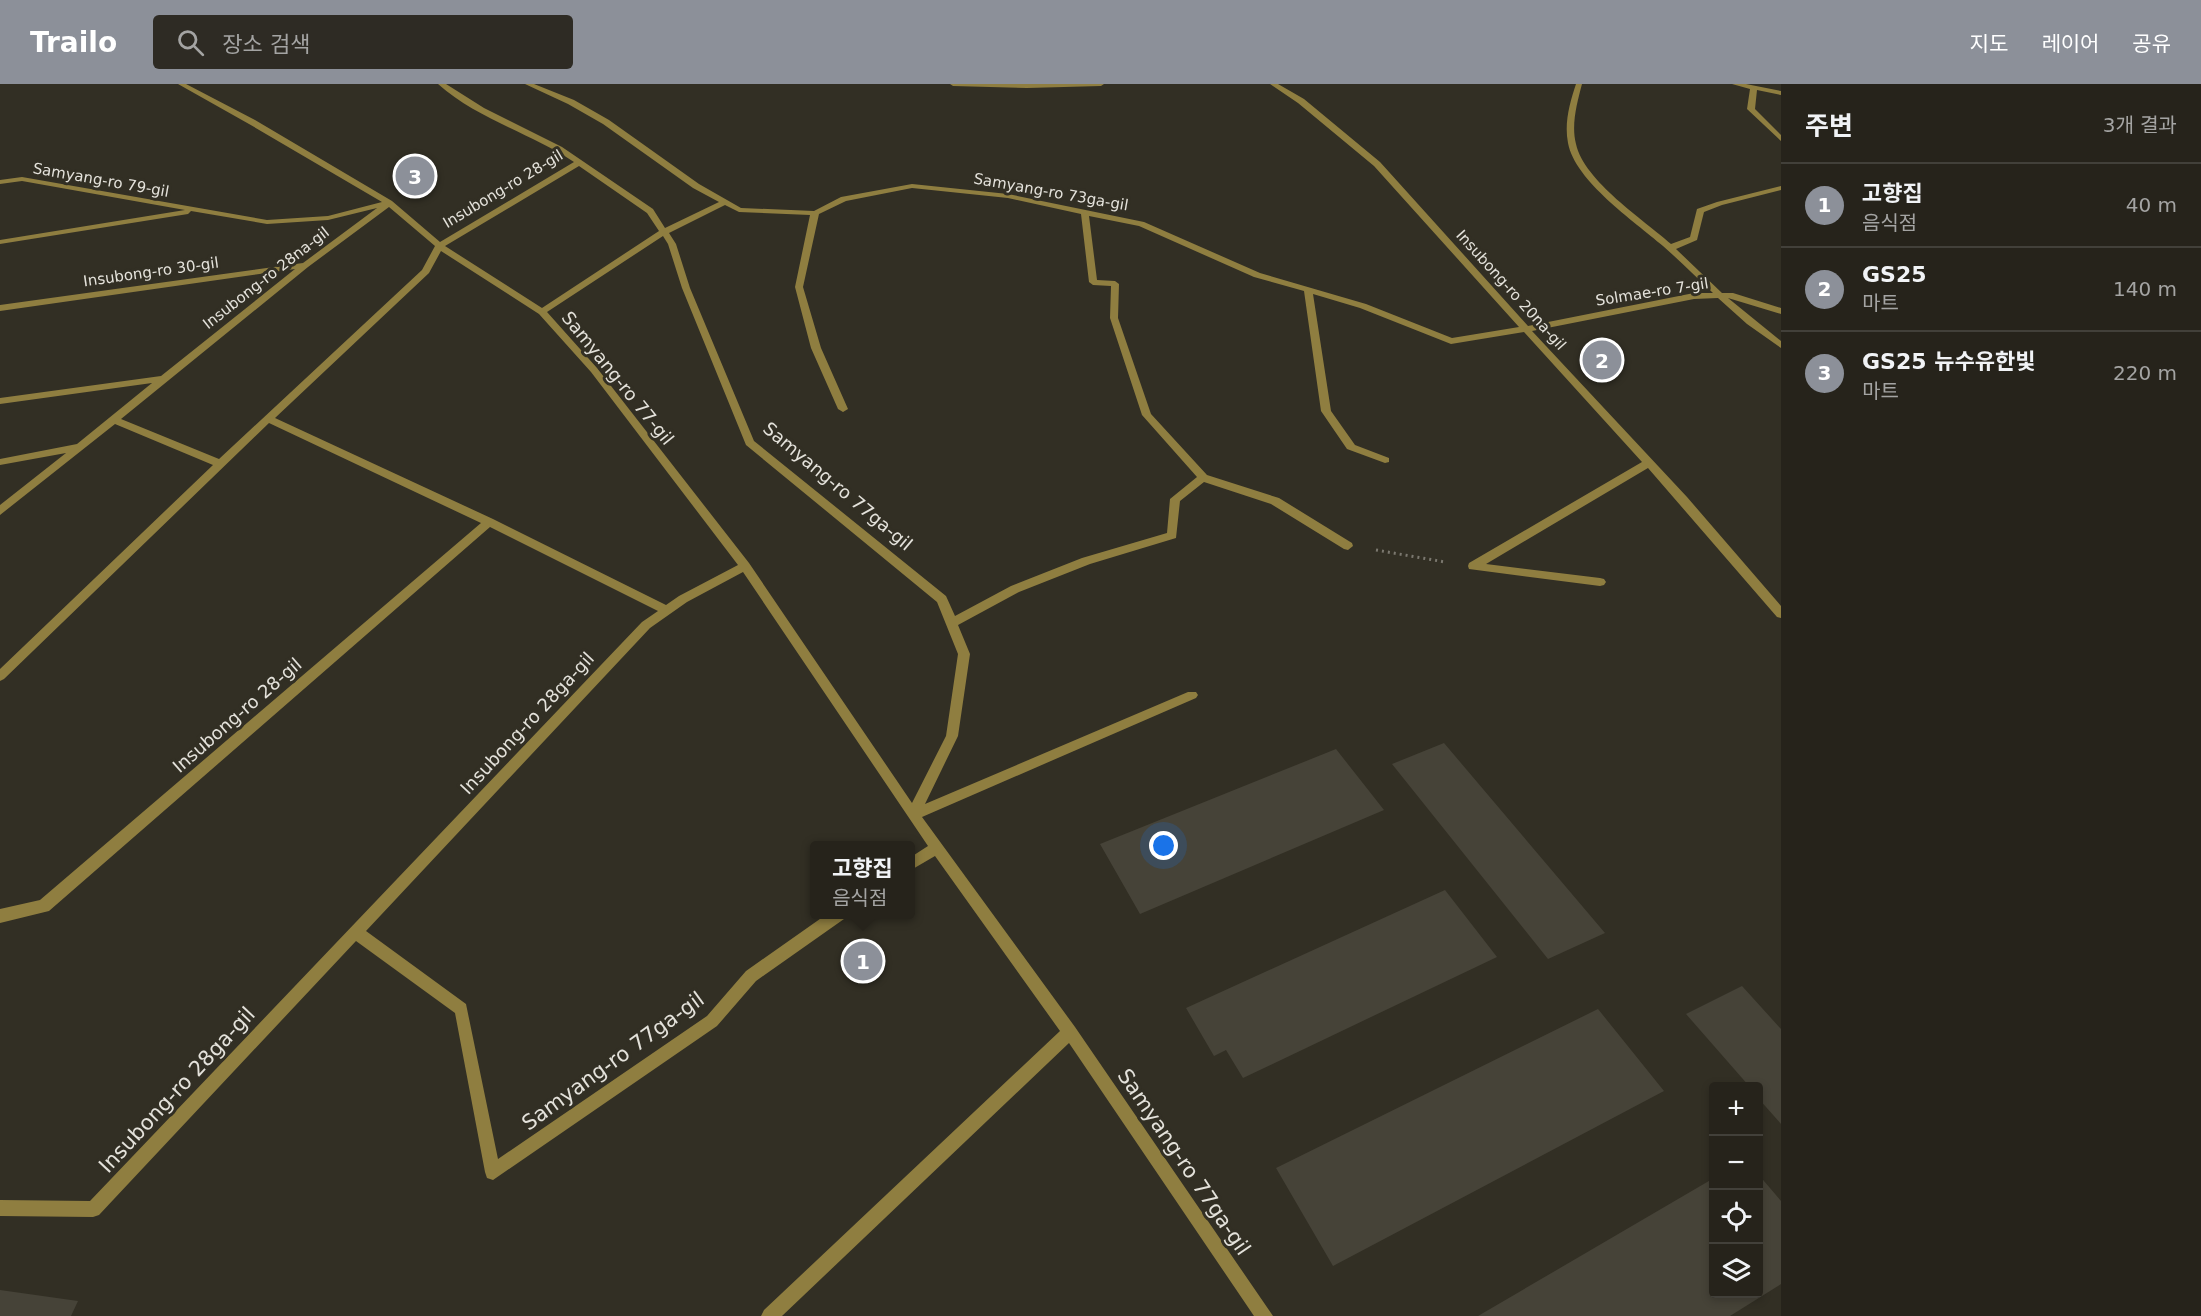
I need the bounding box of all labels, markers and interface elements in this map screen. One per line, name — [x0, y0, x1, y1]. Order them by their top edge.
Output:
search box — [153, 15, 573, 69]
text: Trailo — [30, 26, 117, 59]
icon: search — [174, 26, 207, 59]
text: 장소 검색 — [222, 32, 310, 57]
text: 지도 — [1970, 32, 2008, 56]
text: 레이어 — [2041, 32, 2099, 56]
text: 공유 — [2132, 32, 2171, 56]
text: 주변 — [1805, 111, 1853, 141]
text: 3개 결과 — [2103, 113, 2177, 137]
street label: Insubong-ro 28-gil — [440, 146, 566, 232]
pin: 3 — [396, 154, 434, 199]
street label: Samyang-ro 79-gil — [31, 159, 171, 201]
street label: Samyang-ro 73ga-gil — [972, 170, 1130, 214]
text: 고향집 — [1862, 181, 1923, 206]
text: 1 — [1818, 193, 1831, 217]
text: 40 m — [2126, 193, 2177, 217]
text: 음식점 — [1862, 211, 1917, 235]
street label: Insubong-ro 28na-gil — [199, 223, 333, 333]
street label: Insubong-ro 20na-gil — [1452, 226, 1570, 354]
street label: Insubong-ro 30-gil — [82, 254, 220, 290]
text: GS25 — [1862, 262, 1927, 287]
street label: Solmae-ro 7-gil — [1594, 274, 1710, 310]
text: 2 — [1818, 277, 1831, 301]
text: 140 m — [2113, 277, 2177, 301]
text: 마트 — [1862, 291, 1899, 315]
street label: Samyang-ro 77-gil — [558, 307, 678, 449]
pin: 2 — [1582, 338, 1622, 382]
text: GS25 뉴수유한빛 — [1862, 349, 2035, 374]
text: 3 — [1818, 361, 1831, 385]
text: 220 m — [2113, 361, 2177, 385]
text: 마트 — [1862, 379, 1899, 403]
street label: Samyang-ro 77ga-gil — [759, 418, 917, 554]
street label: Insubong-ro 28ga-gil — [456, 648, 598, 798]
street label: Insubong-ro 28-gil — [168, 653, 306, 777]
your location — [1149, 831, 1178, 860]
popup — [810, 841, 915, 919]
text: 고향집 — [832, 856, 893, 881]
text: 음식점 — [832, 886, 887, 910]
pin: 1 — [844, 938, 882, 984]
street label: Samyang-ro 77ga-gil — [517, 987, 709, 1135]
street label: Insubong-ro 28ga-gil — [94, 1002, 260, 1178]
street label: Samyang-ro 77ga-gil — [1113, 1064, 1255, 1260]
map controls — [1709, 1082, 1763, 1298]
button: + — [1709, 1082, 1763, 1136]
button: − — [1709, 1136, 1763, 1190]
button: locate — [1709, 1190, 1763, 1244]
button: layers — [1709, 1244, 1763, 1298]

